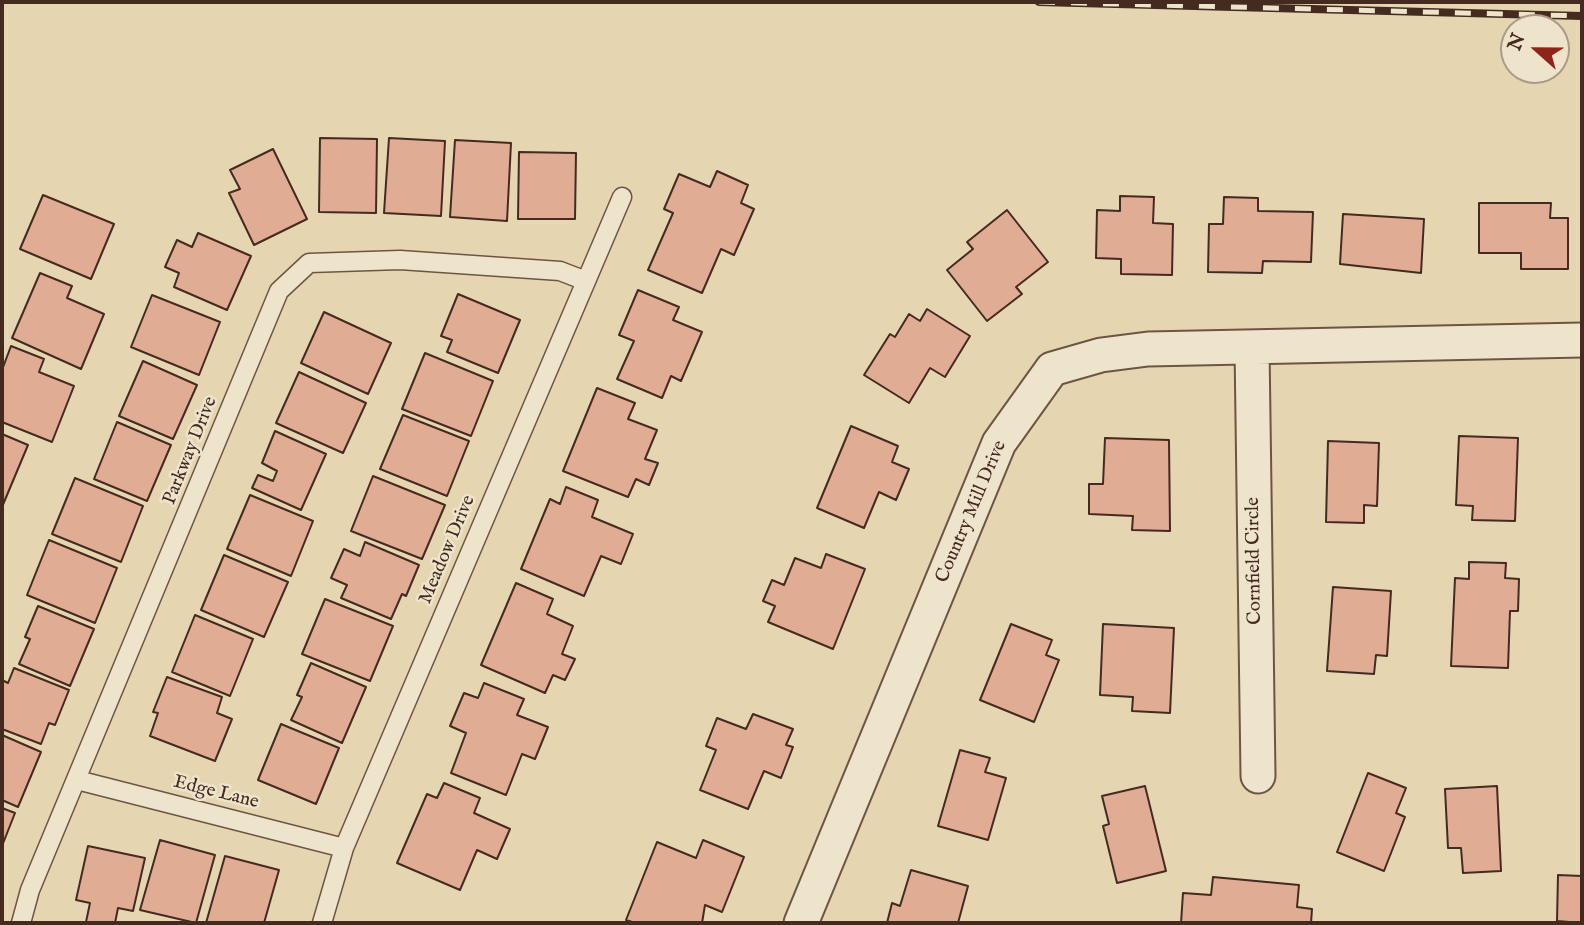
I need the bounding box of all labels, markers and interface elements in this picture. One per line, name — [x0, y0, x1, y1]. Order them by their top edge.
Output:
north arrow — [1500, 14, 1570, 84]
text: N — [1503, 30, 1531, 54]
street label: Parkway Drive — [159, 394, 223, 508]
street label: Country Mill Drive — [932, 437, 1012, 587]
street label: Meadow Drive — [415, 492, 481, 608]
street label: Cornfield Circle — [1242, 497, 1268, 625]
street label: Edge Lane — [171, 771, 261, 815]

